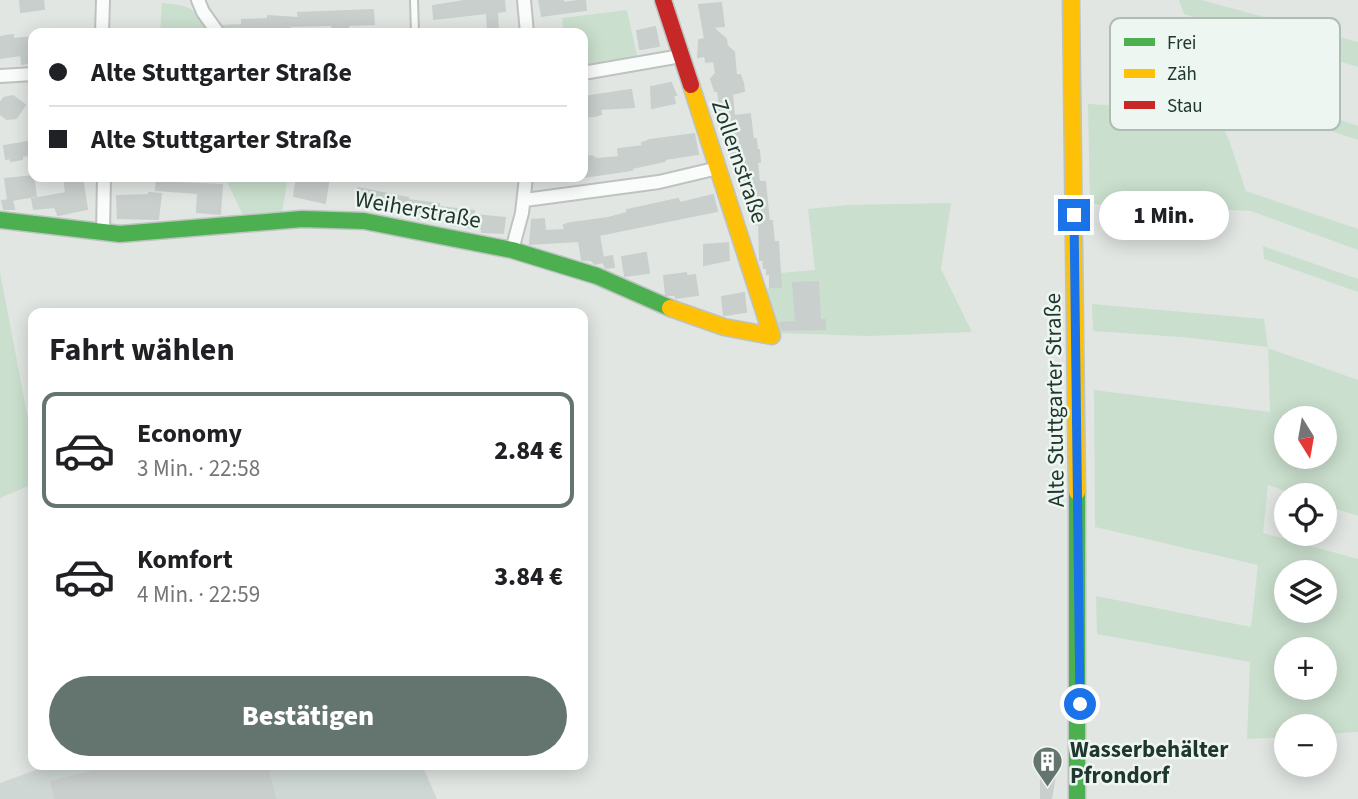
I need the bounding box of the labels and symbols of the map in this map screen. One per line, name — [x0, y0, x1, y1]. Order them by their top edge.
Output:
legend — [1110, 18, 1340, 130]
text: Frei — [1167, 30, 1197, 57]
text: Zäh — [1167, 61, 1197, 88]
text: Stau — [1167, 93, 1203, 120]
street label: Zollernstraße — [703, 95, 776, 227]
street label: Weiherstraße — [352, 182, 484, 237]
callout: 1 Min. — [1098, 190, 1228, 240]
route end — [1058, 199, 1090, 231]
street label: Alte Stuttgarter Straße — [1036, 293, 1073, 507]
north arrow — [1274, 406, 1337, 469]
route start — [1064, 688, 1096, 720]
place label: Wasserbehälter Pfrondorf — [1070, 733, 1229, 792]
building icon: Wasserbehälter Pfrondorf — [1030, 745, 1064, 789]

